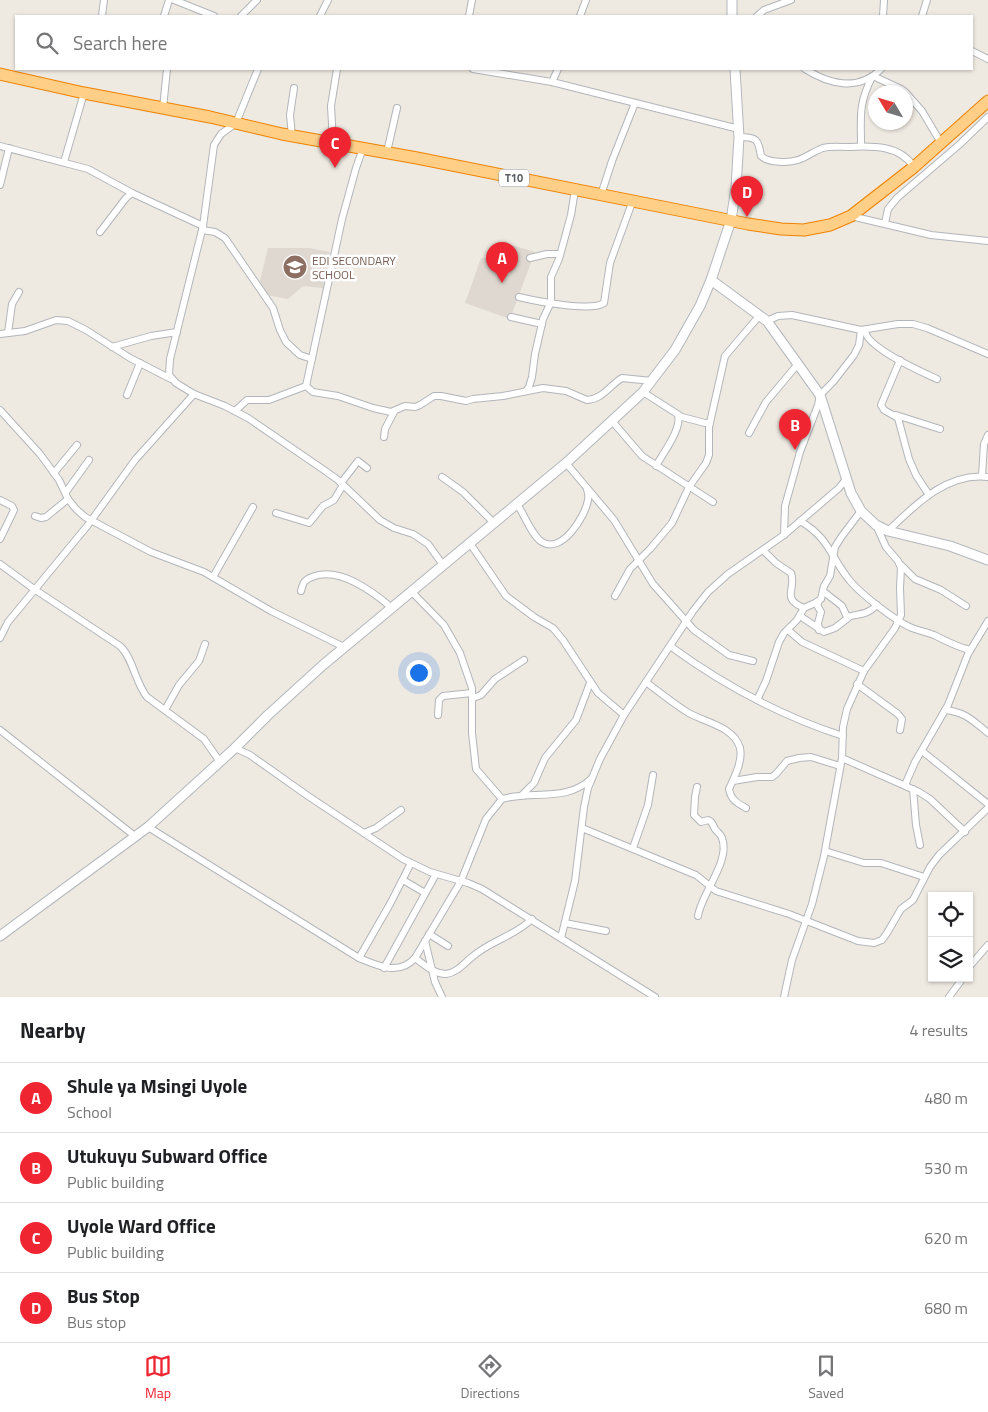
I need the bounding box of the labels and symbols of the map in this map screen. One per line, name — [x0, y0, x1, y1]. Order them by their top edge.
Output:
north arrow — [868, 85, 913, 130]
pin: C — [319, 127, 351, 168]
road number: T10 — [499, 170, 529, 187]
pin: D — [731, 176, 763, 217]
pin: A — [486, 242, 518, 283]
place label: EDI SECONDARY SCHOOL — [312, 251, 396, 284]
school or university icon: EDI SECONDARY SCHOOL — [282, 254, 308, 280]
pin: B — [779, 409, 811, 450]
your location — [406, 660, 432, 686]

